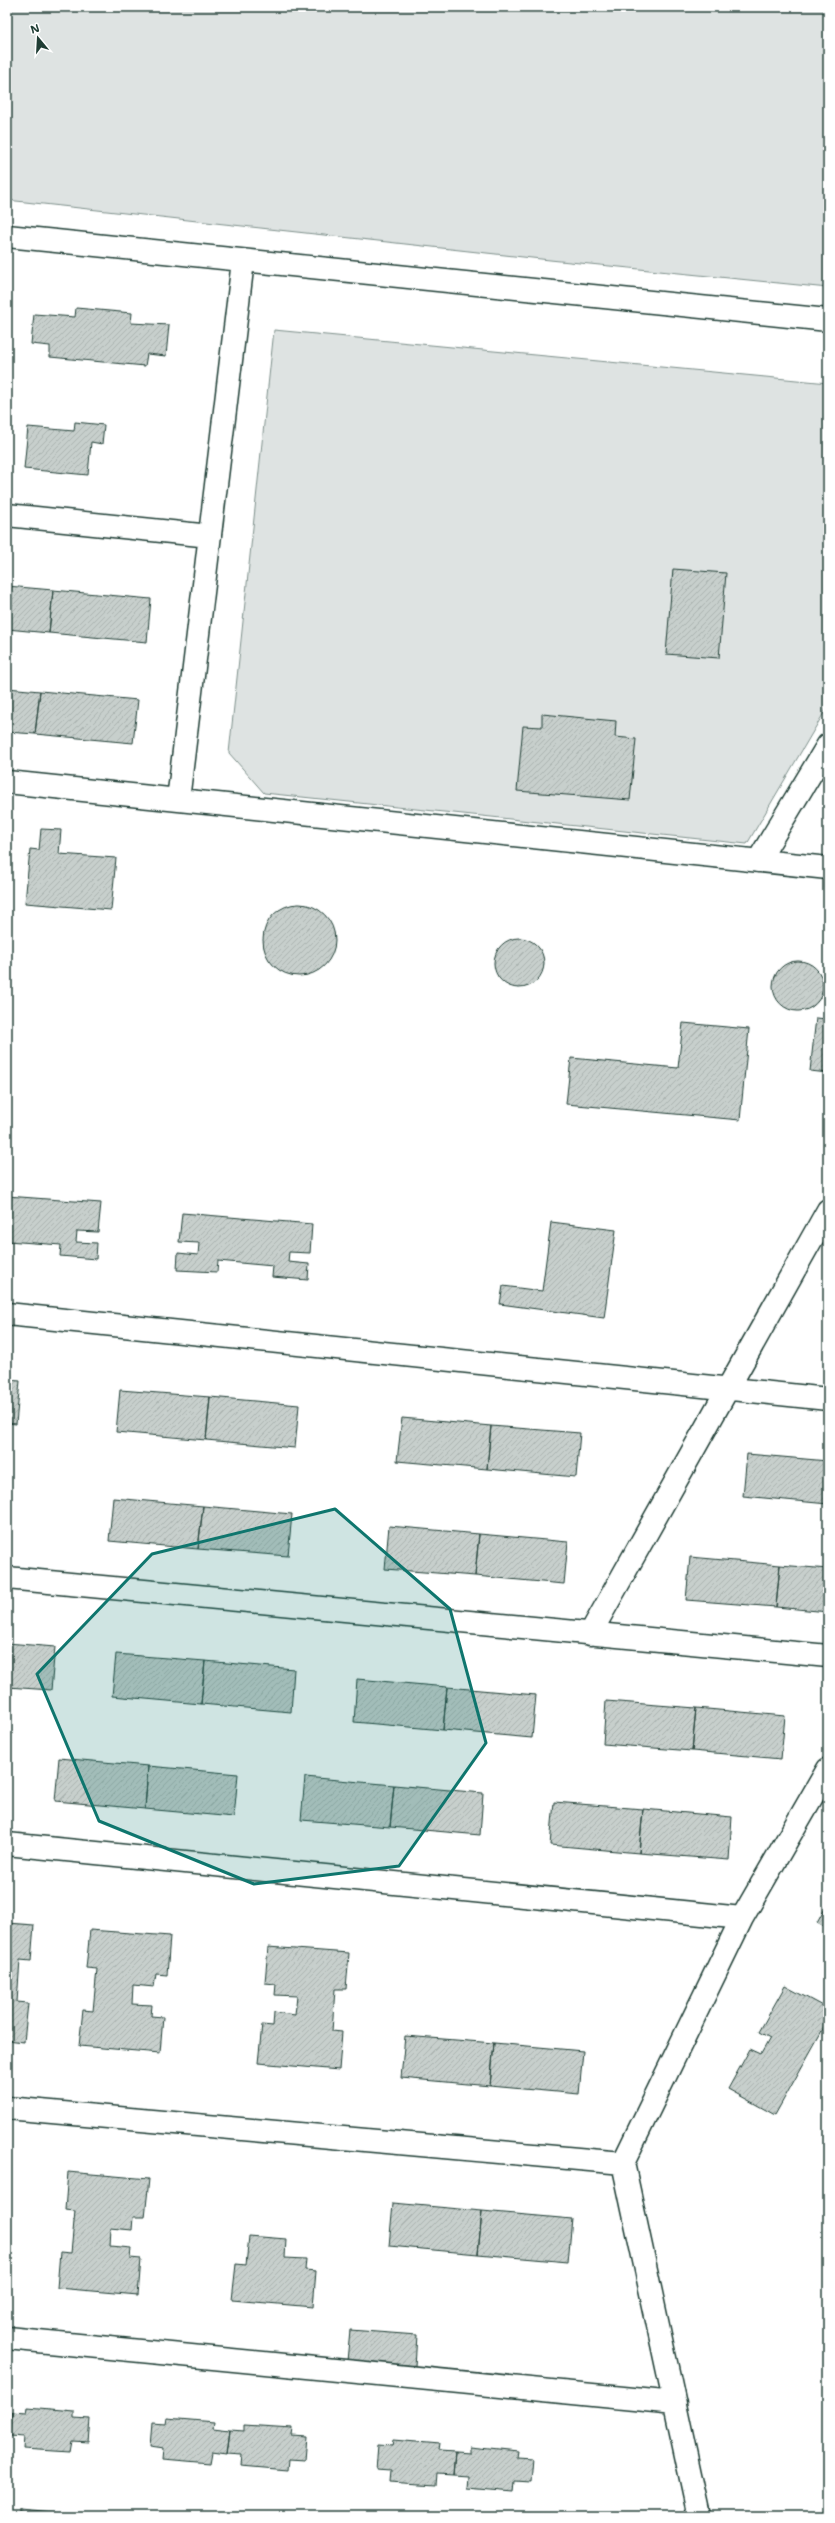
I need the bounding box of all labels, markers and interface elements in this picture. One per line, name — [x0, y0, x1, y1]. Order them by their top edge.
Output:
north arrow — [18, 18, 58, 58]
text: N — [29, 20, 42, 37]

